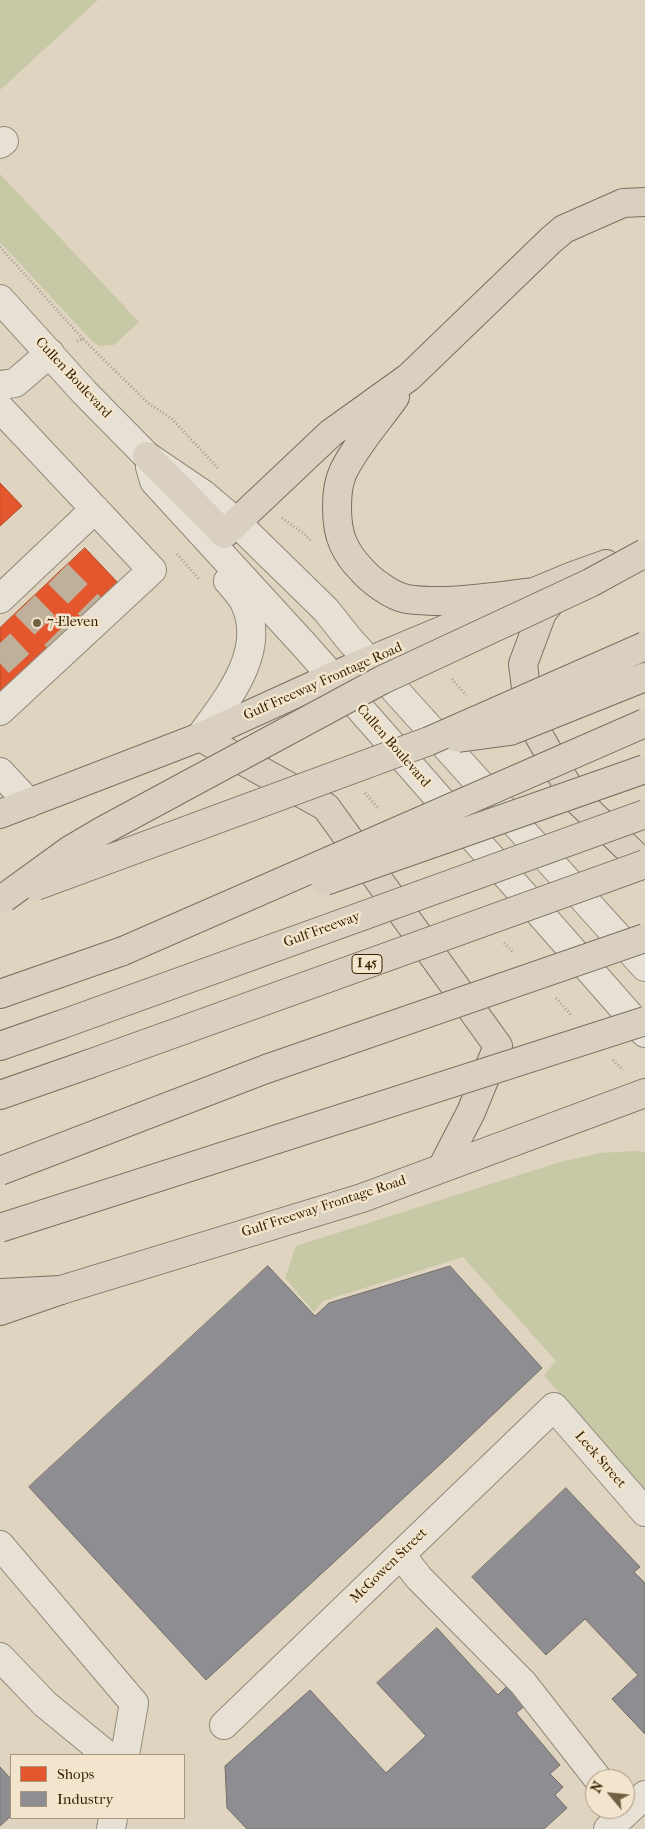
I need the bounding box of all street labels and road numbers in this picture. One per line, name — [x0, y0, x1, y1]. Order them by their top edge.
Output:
street label: Cullen Boulevard — [31, 334, 115, 422]
street label: Gulf Freeway Frontage Road — [241, 639, 405, 725]
street label: Cullen Boulevard — [352, 701, 434, 791]
street label: Gulf Freeway — [281, 908, 363, 952]
road number: I 45 — [352, 954, 382, 974]
street label: Gulf Freeway Frontage Road — [240, 1172, 408, 1242]
street label: Leek Street — [571, 1428, 629, 1492]
street label: McGowen Street — [347, 1525, 431, 1607]

